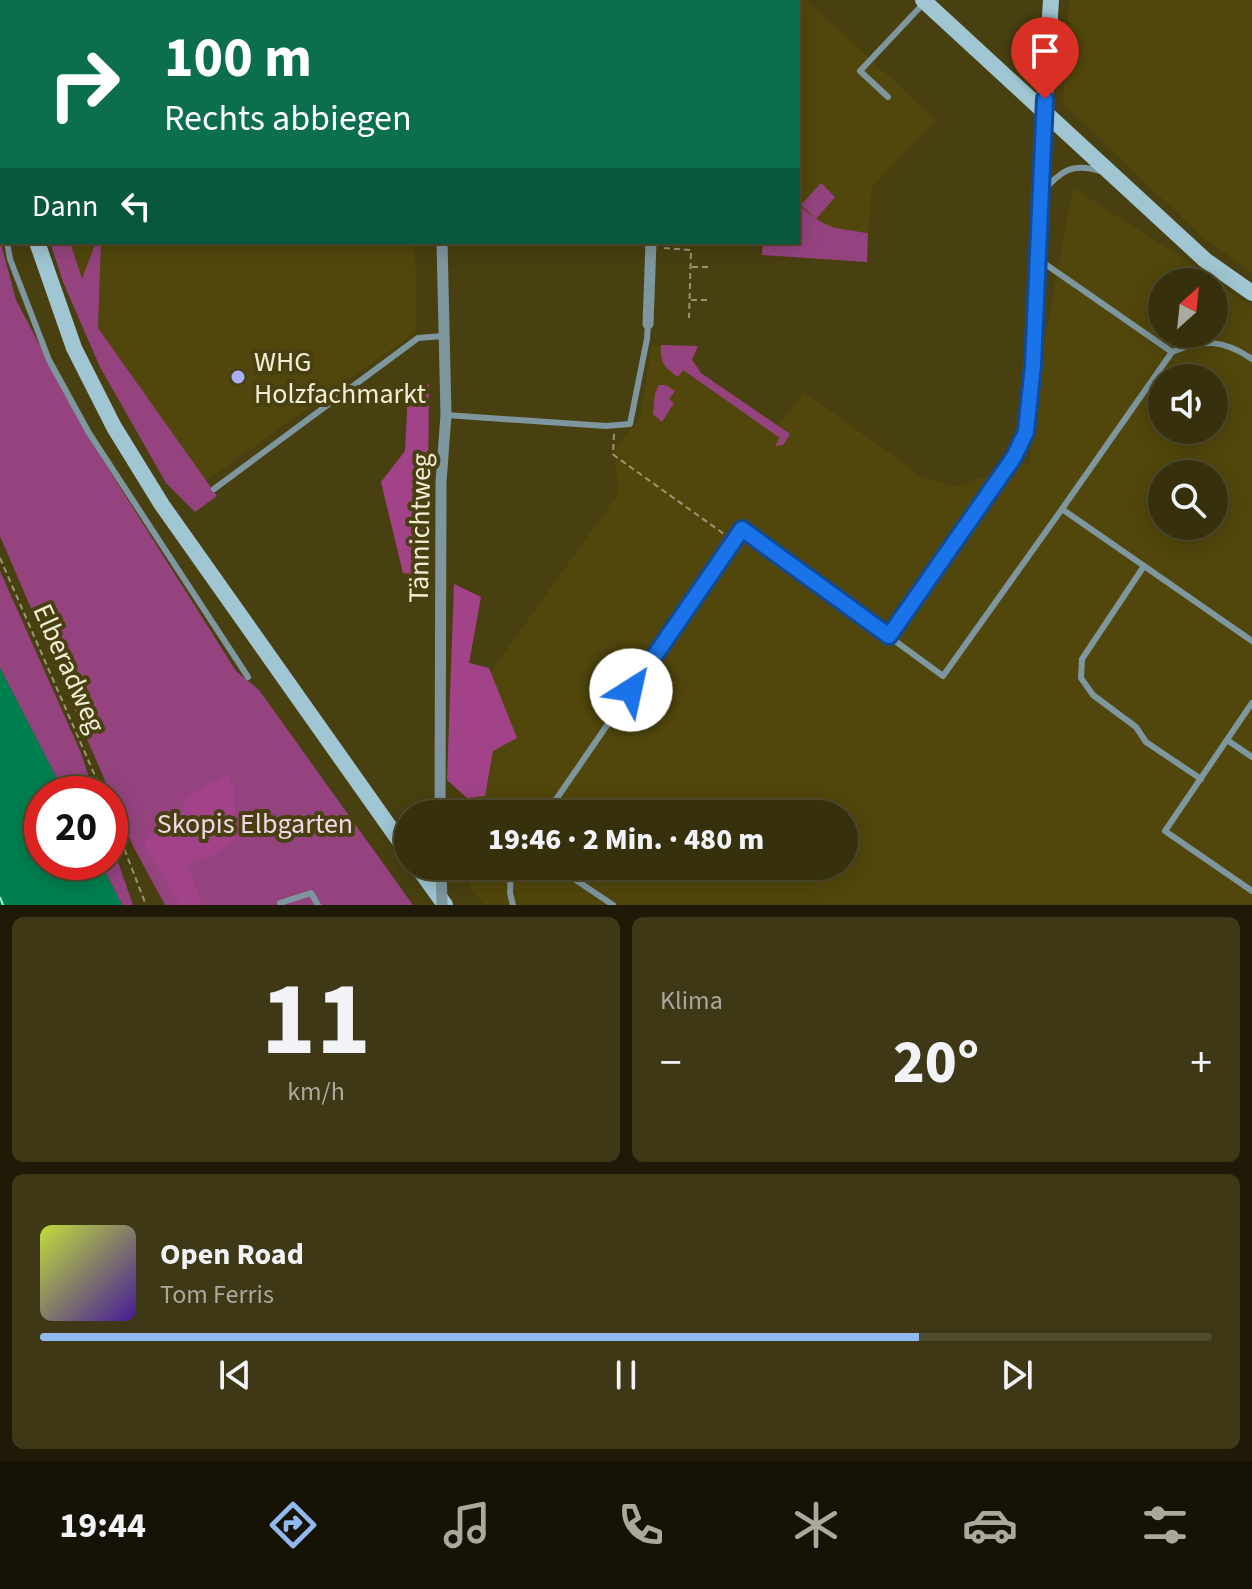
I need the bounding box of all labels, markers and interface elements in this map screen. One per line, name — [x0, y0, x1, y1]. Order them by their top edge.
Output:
pin — [1011, 17, 1079, 99]
text: 100 m — [164, 19, 312, 98]
icon: arrive — [1023, 29, 1067, 73]
icon: right — [32, 32, 136, 136]
text: Rechts abbiegen — [164, 93, 412, 144]
icon: left — [114, 184, 158, 228]
text: Dann — [32, 185, 98, 228]
north arrow — [1148, 268, 1228, 348]
map controls — [1148, 268, 1228, 540]
place label: WHG Holzfachmarkt — [254, 342, 427, 414]
button: sound — [1148, 364, 1228, 444]
marker: WHG Holzfachmarkt — [229, 368, 247, 386]
street label: Tännichtweg — [399, 453, 441, 603]
button: search — [1148, 460, 1228, 540]
street label: Elberadweg — [23, 597, 115, 739]
position arrow — [589, 648, 673, 732]
speed limit sign: 20 — [24, 776, 128, 880]
park label: Skopis Elbgarten — [157, 804, 353, 844]
text: 19:46 · 2 Min. · 480 m — [488, 818, 764, 861]
text: 11 — [261, 947, 371, 1095]
text: Klima — [660, 982, 723, 1019]
text: 20° — [893, 1021, 979, 1106]
text: − — [660, 1032, 682, 1095]
text: + — [1190, 1032, 1212, 1095]
text: km/h — [287, 1073, 345, 1110]
text: Open Road — [160, 1233, 304, 1276]
text: Tom Ferris — [160, 1276, 274, 1313]
icon: previous — [213, 1353, 257, 1397]
icon: pause — [604, 1353, 648, 1397]
icon: next — [995, 1353, 1039, 1397]
icon: directions — [265, 1497, 321, 1553]
icon: music — [439, 1497, 495, 1553]
icon: phone — [613, 1497, 669, 1553]
icon: climate — [788, 1497, 844, 1553]
icon: car — [962, 1497, 1018, 1553]
icon: filters — [1137, 1497, 1193, 1553]
text: 19:44 — [59, 1500, 146, 1551]

